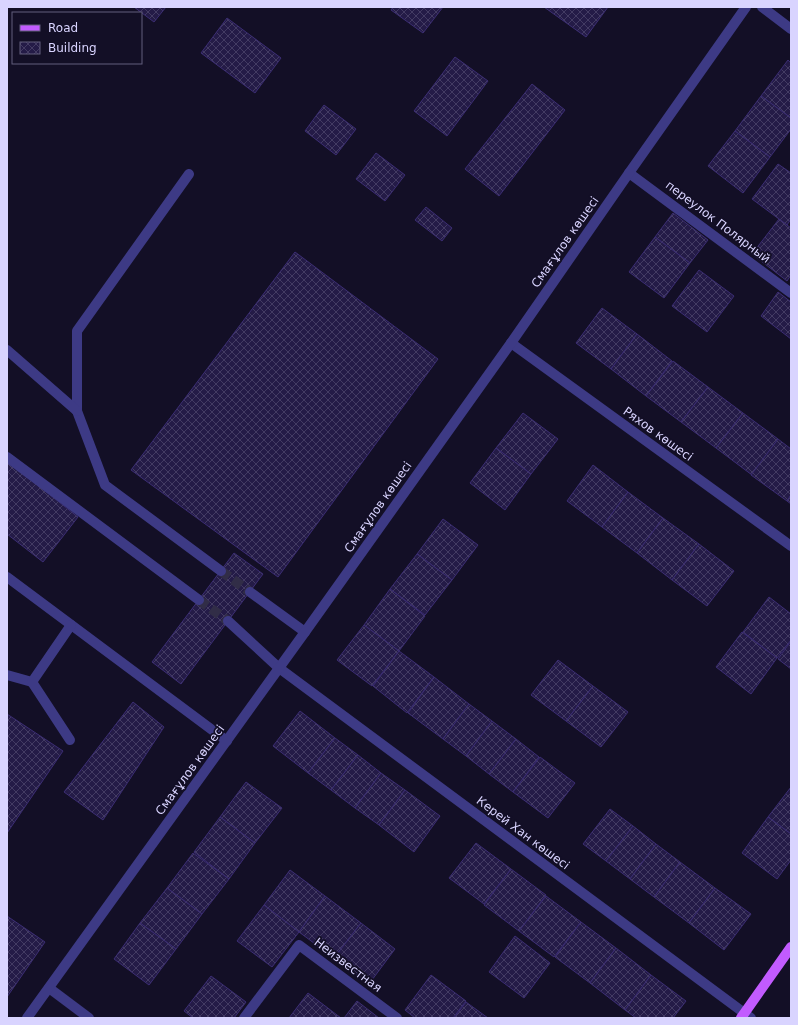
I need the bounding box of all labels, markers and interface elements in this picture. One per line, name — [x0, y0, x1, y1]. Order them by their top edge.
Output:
legend — [12, 12, 142, 64]
text: Road — [48, 21, 78, 35]
text: Building — [48, 41, 97, 55]
street label: переулок Полярный — [663, 178, 773, 266]
street label: Смағұлов көшесі — [528, 194, 602, 290]
street label: Ряхов көшесі — [620, 404, 696, 464]
street label: Смағұлов көшесі — [341, 459, 415, 555]
street label: Смағұлов көшесі — [153, 722, 227, 818]
street label: Керей Хан көшесі — [474, 794, 572, 872]
street label: Неизвестная — [311, 935, 385, 995]

